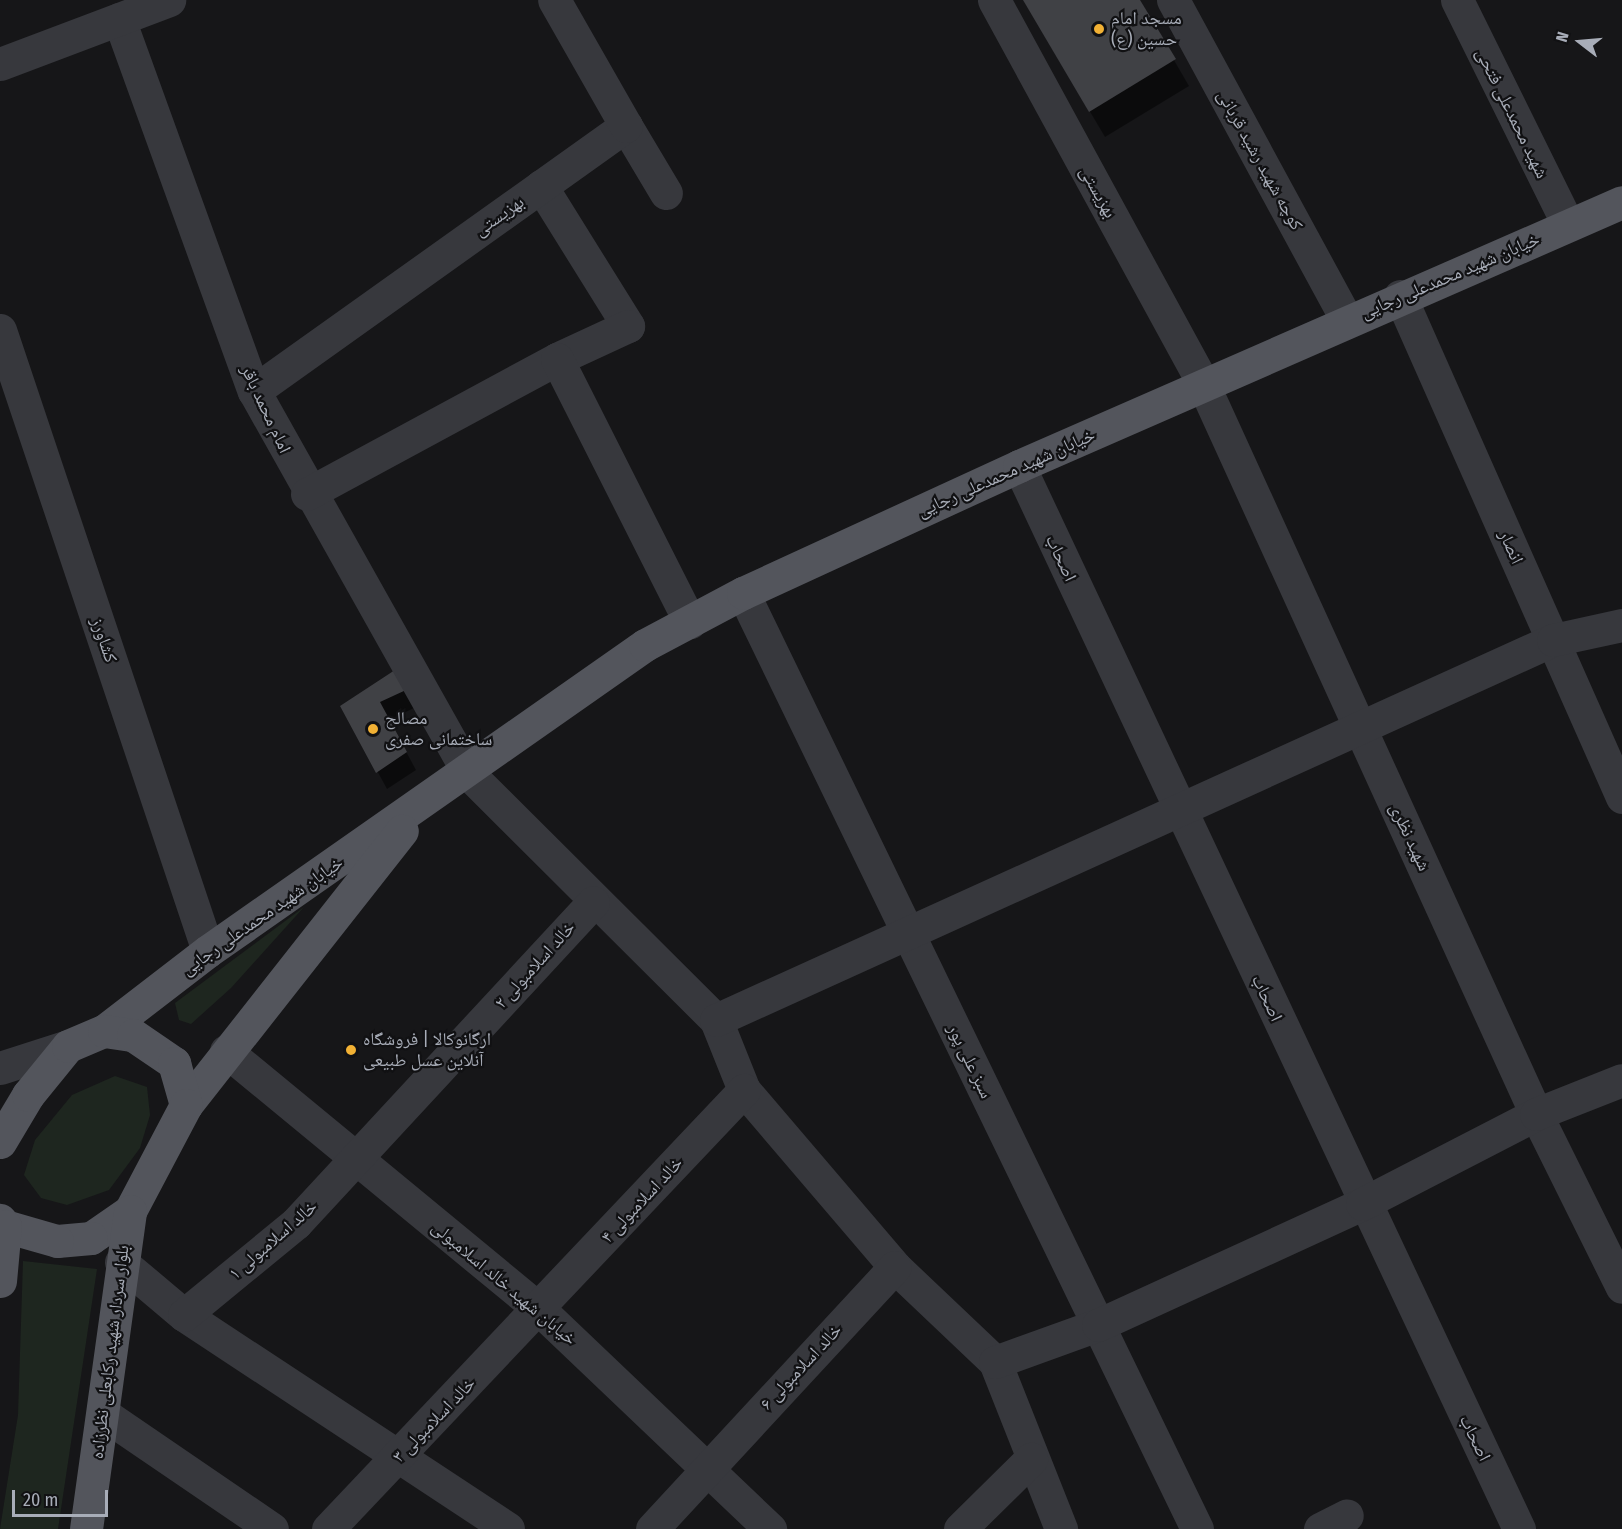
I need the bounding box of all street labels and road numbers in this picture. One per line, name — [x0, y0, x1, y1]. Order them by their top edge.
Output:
street label: شهید محمدعلی فتحی — [1471, 44, 1553, 182]
street label: کوچه شهید رشید قربانی — [1212, 86, 1308, 234]
street label: بهزیستی — [1075, 162, 1121, 222]
street label: بهزیستی — [470, 191, 528, 241]
street label: خیابان شهید محمدعلی رجایی — [1357, 228, 1543, 324]
street label: امام محمد باقر — [236, 361, 296, 457]
street label: خیابان شهید محمدعلی رجایی — [914, 424, 1098, 522]
street label: انصار — [1494, 527, 1528, 567]
street label: اصحاب — [1041, 531, 1081, 585]
street label: کشاورز — [86, 615, 122, 665]
street label: شهید نظری — [1385, 800, 1435, 874]
street label: خیابان شهید محمدعلی رجایی — [177, 852, 347, 980]
street label: خالد اسلامبولی ۲ — [490, 917, 580, 1013]
street label: اصحاب — [1247, 971, 1287, 1025]
street label: سبز علی پور — [943, 1020, 997, 1102]
street label: خالد اسلامبولی ۴ — [597, 1152, 687, 1248]
street label: خالد اسلامبولی ۱ — [224, 1196, 322, 1284]
street label: خیابان شهید خالد اسلامبولی — [427, 1216, 581, 1350]
street label: بلوار سردار شهید رکابعلی نظرزاده — [86, 1244, 134, 1460]
street label: خالد اسلامبولی ۶ — [756, 1319, 846, 1415]
street label: خالد اسلامبولی ۳ — [388, 1373, 480, 1467]
street label: اصحاب — [1455, 1411, 1495, 1465]

